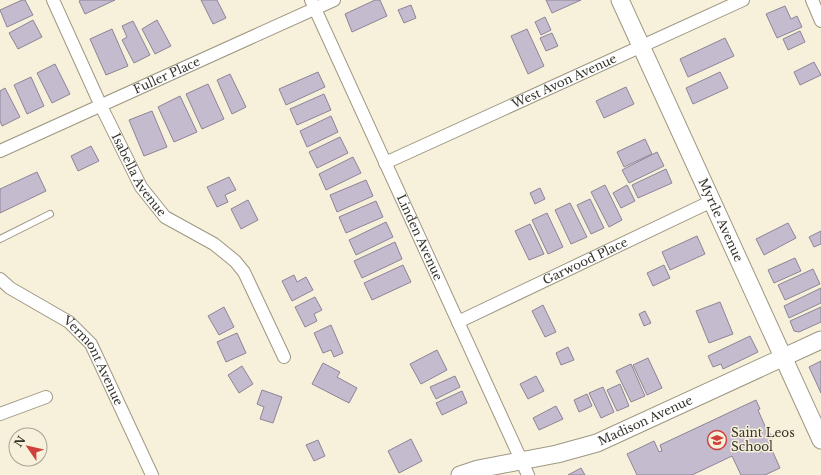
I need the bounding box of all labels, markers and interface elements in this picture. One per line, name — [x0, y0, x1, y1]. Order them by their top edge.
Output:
street label: West Avon Avenue — [508, 51, 619, 112]
street label: Fuller Place — [131, 53, 202, 97]
street label: Isabella Avenue — [109, 130, 170, 219]
street label: Myrtle Avenue — [695, 176, 747, 264]
street label: Linden Avenue — [394, 192, 446, 283]
street label: Garwood Place — [540, 234, 630, 288]
street label: Vermont Avenue — [60, 312, 127, 408]
street label: Madison Avenue — [595, 392, 695, 449]
place label: Saint Leos School — [731, 425, 795, 454]
north arrow — [8, 427, 48, 467]
school or university icon: Saint Leos School — [706, 429, 728, 451]
text: N — [11, 433, 29, 450]

